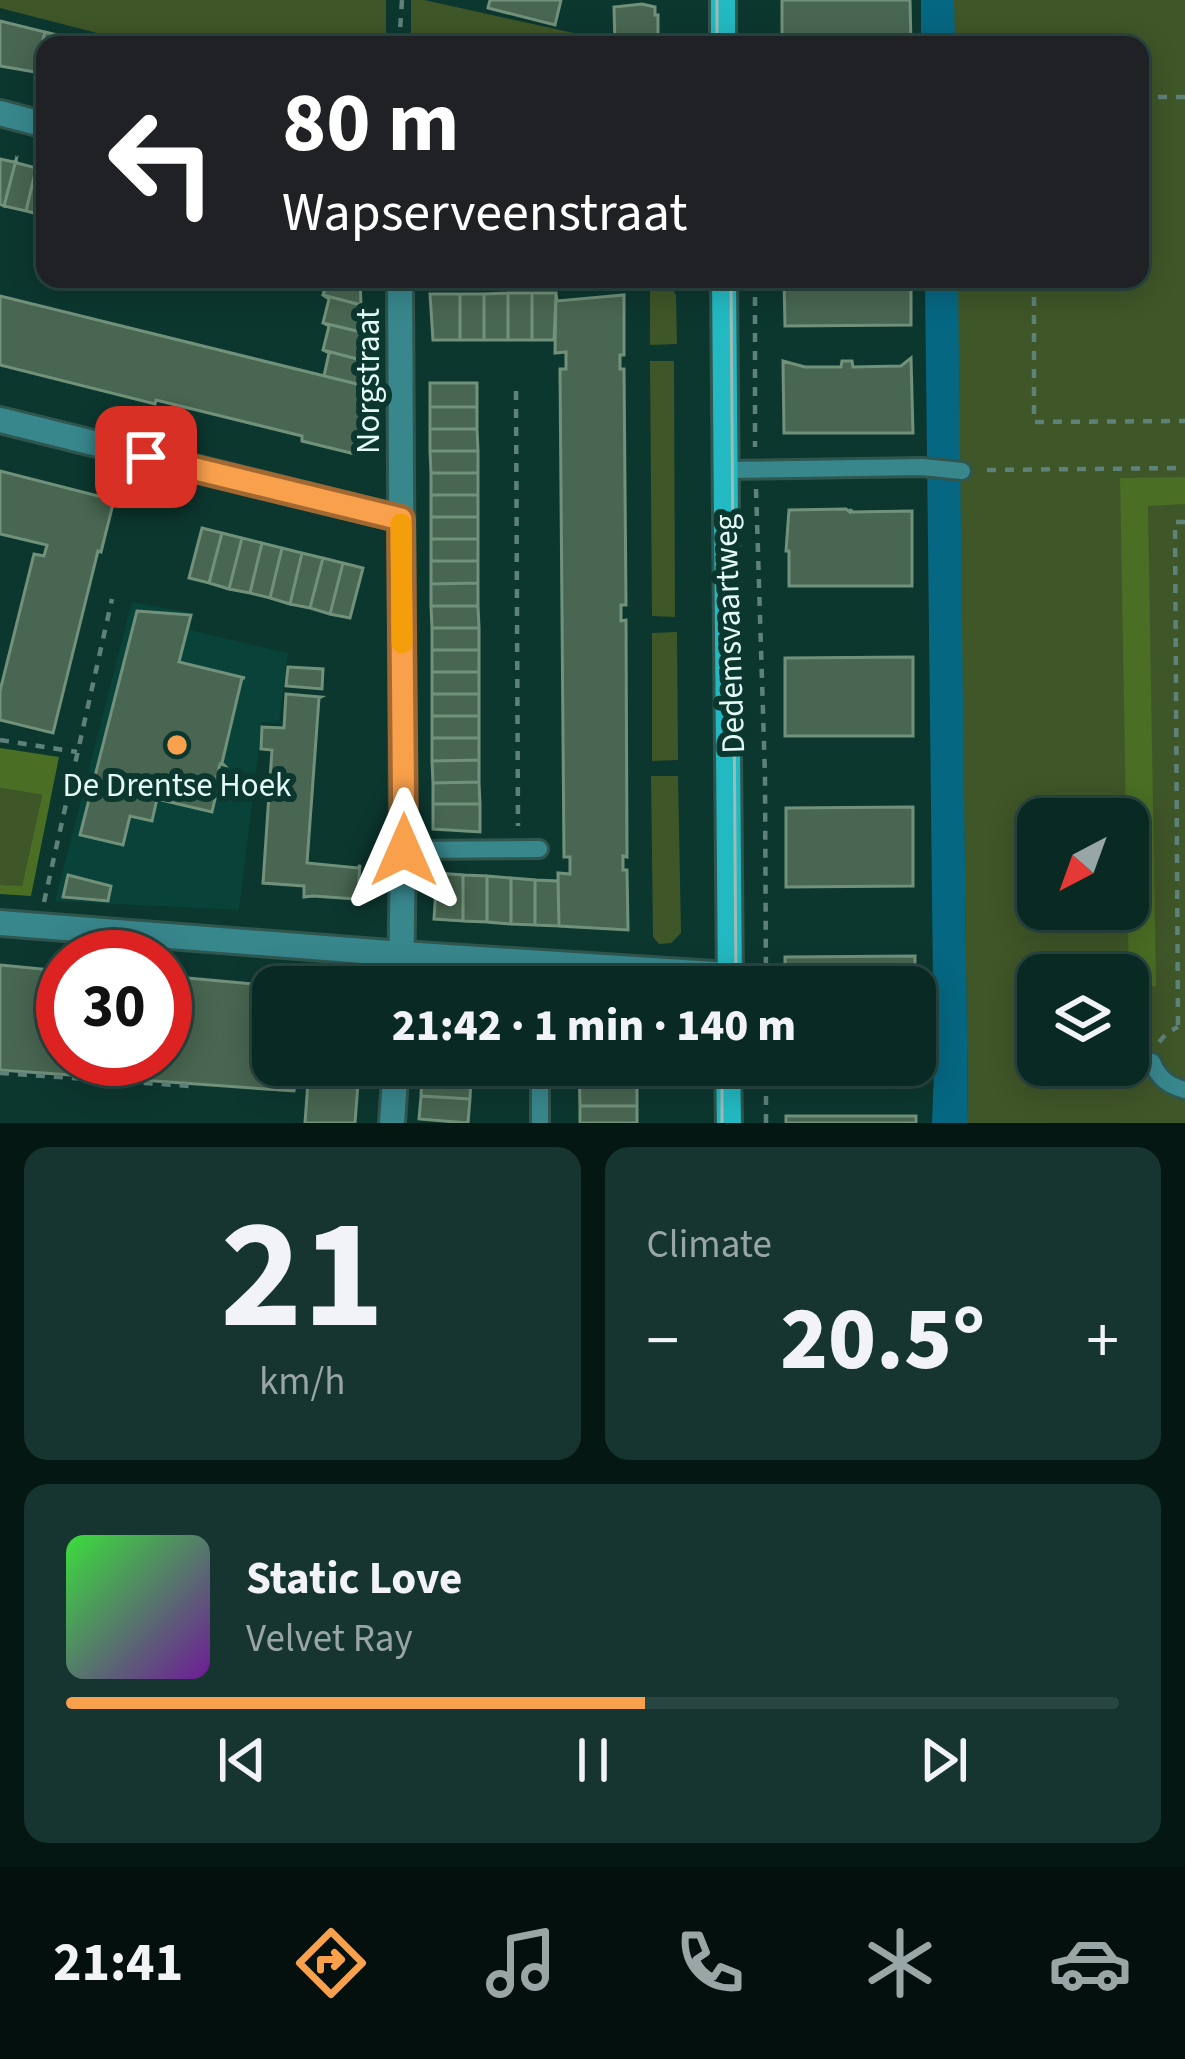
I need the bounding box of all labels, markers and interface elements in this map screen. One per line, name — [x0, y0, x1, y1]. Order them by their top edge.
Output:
text: 80 m — [282, 64, 460, 184]
icon: left — [84, 84, 240, 240]
text: Wapserveenstraat — [282, 175, 687, 252]
street label: Norgstraat — [345, 308, 392, 454]
pin — [95, 406, 197, 508]
icon: arrive — [113, 424, 179, 490]
street label: Dedemsvaartweg — [702, 513, 757, 754]
marker: De Drentse Hoek — [164, 732, 190, 758]
place label: De Drentse Hoek — [63, 762, 292, 809]
position arrow — [341, 787, 467, 913]
north arrow — [1017, 798, 1149, 930]
map controls — [1017, 798, 1149, 1086]
speed limit sign: 30 — [36, 930, 192, 1086]
button: layers — [1017, 954, 1149, 1086]
text: 21:42 · 1 min · 140 m — [392, 994, 796, 1058]
text: 21 — [220, 1165, 385, 1387]
text: Climate — [647, 1217, 772, 1273]
text: 20.5° — [780, 1276, 985, 1404]
text: − — [647, 1294, 679, 1388]
text: + — [1086, 1294, 1119, 1388]
text: km/h — [259, 1354, 346, 1410]
text: Static Love — [246, 1547, 462, 1611]
text: Velvet Ray — [246, 1611, 413, 1667]
icon: previous — [209, 1727, 275, 1793]
icon: pause — [560, 1727, 626, 1793]
icon: next — [911, 1727, 977, 1793]
icon: directions — [289, 1921, 373, 2005]
icon: music — [479, 1921, 563, 2005]
icon: phone — [668, 1921, 752, 2005]
icon: climate — [858, 1921, 942, 2005]
icon: car — [1048, 1921, 1132, 2005]
text: 21:41 — [53, 1925, 183, 2002]

